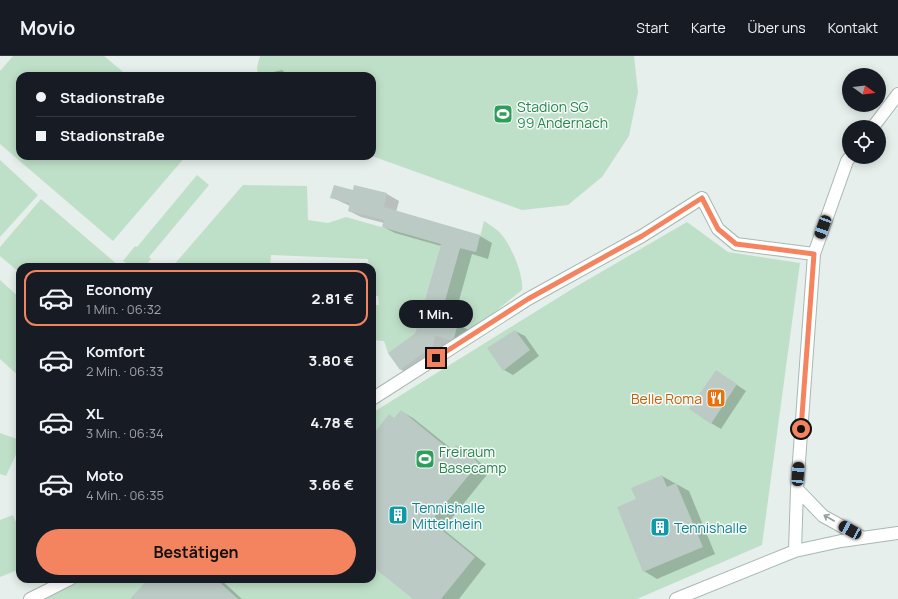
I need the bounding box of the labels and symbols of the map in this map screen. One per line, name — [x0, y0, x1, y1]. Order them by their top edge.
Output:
north arrow — [842, 68, 886, 112]
place label: Stadion SG 99 Andernach — [517, 97, 608, 132]
sports icon: Stadion SG 99 Andernach — [492, 103, 514, 125]
car — [813, 214, 833, 240]
callout: 1 Min. — [399, 300, 473, 328]
route end — [427, 349, 445, 367]
restaurant icon: Belle Roma — [705, 387, 727, 409]
place label: Belle Roma — [631, 389, 702, 408]
route start — [792, 420, 810, 438]
place label: Freiraum Basecamp — [439, 442, 507, 477]
sports icon: Freiraum Basecamp — [414, 448, 436, 470]
car — [791, 462, 805, 486]
place label: Tennishalle Mittelrhein — [412, 498, 485, 533]
building icon: Tennishalle Mittelrhein — [387, 504, 409, 526]
one-way arrow — [823, 514, 835, 522]
building icon: Tennishalle — [649, 516, 671, 538]
place label: Tennishalle — [674, 518, 747, 537]
car — [837, 519, 863, 541]

